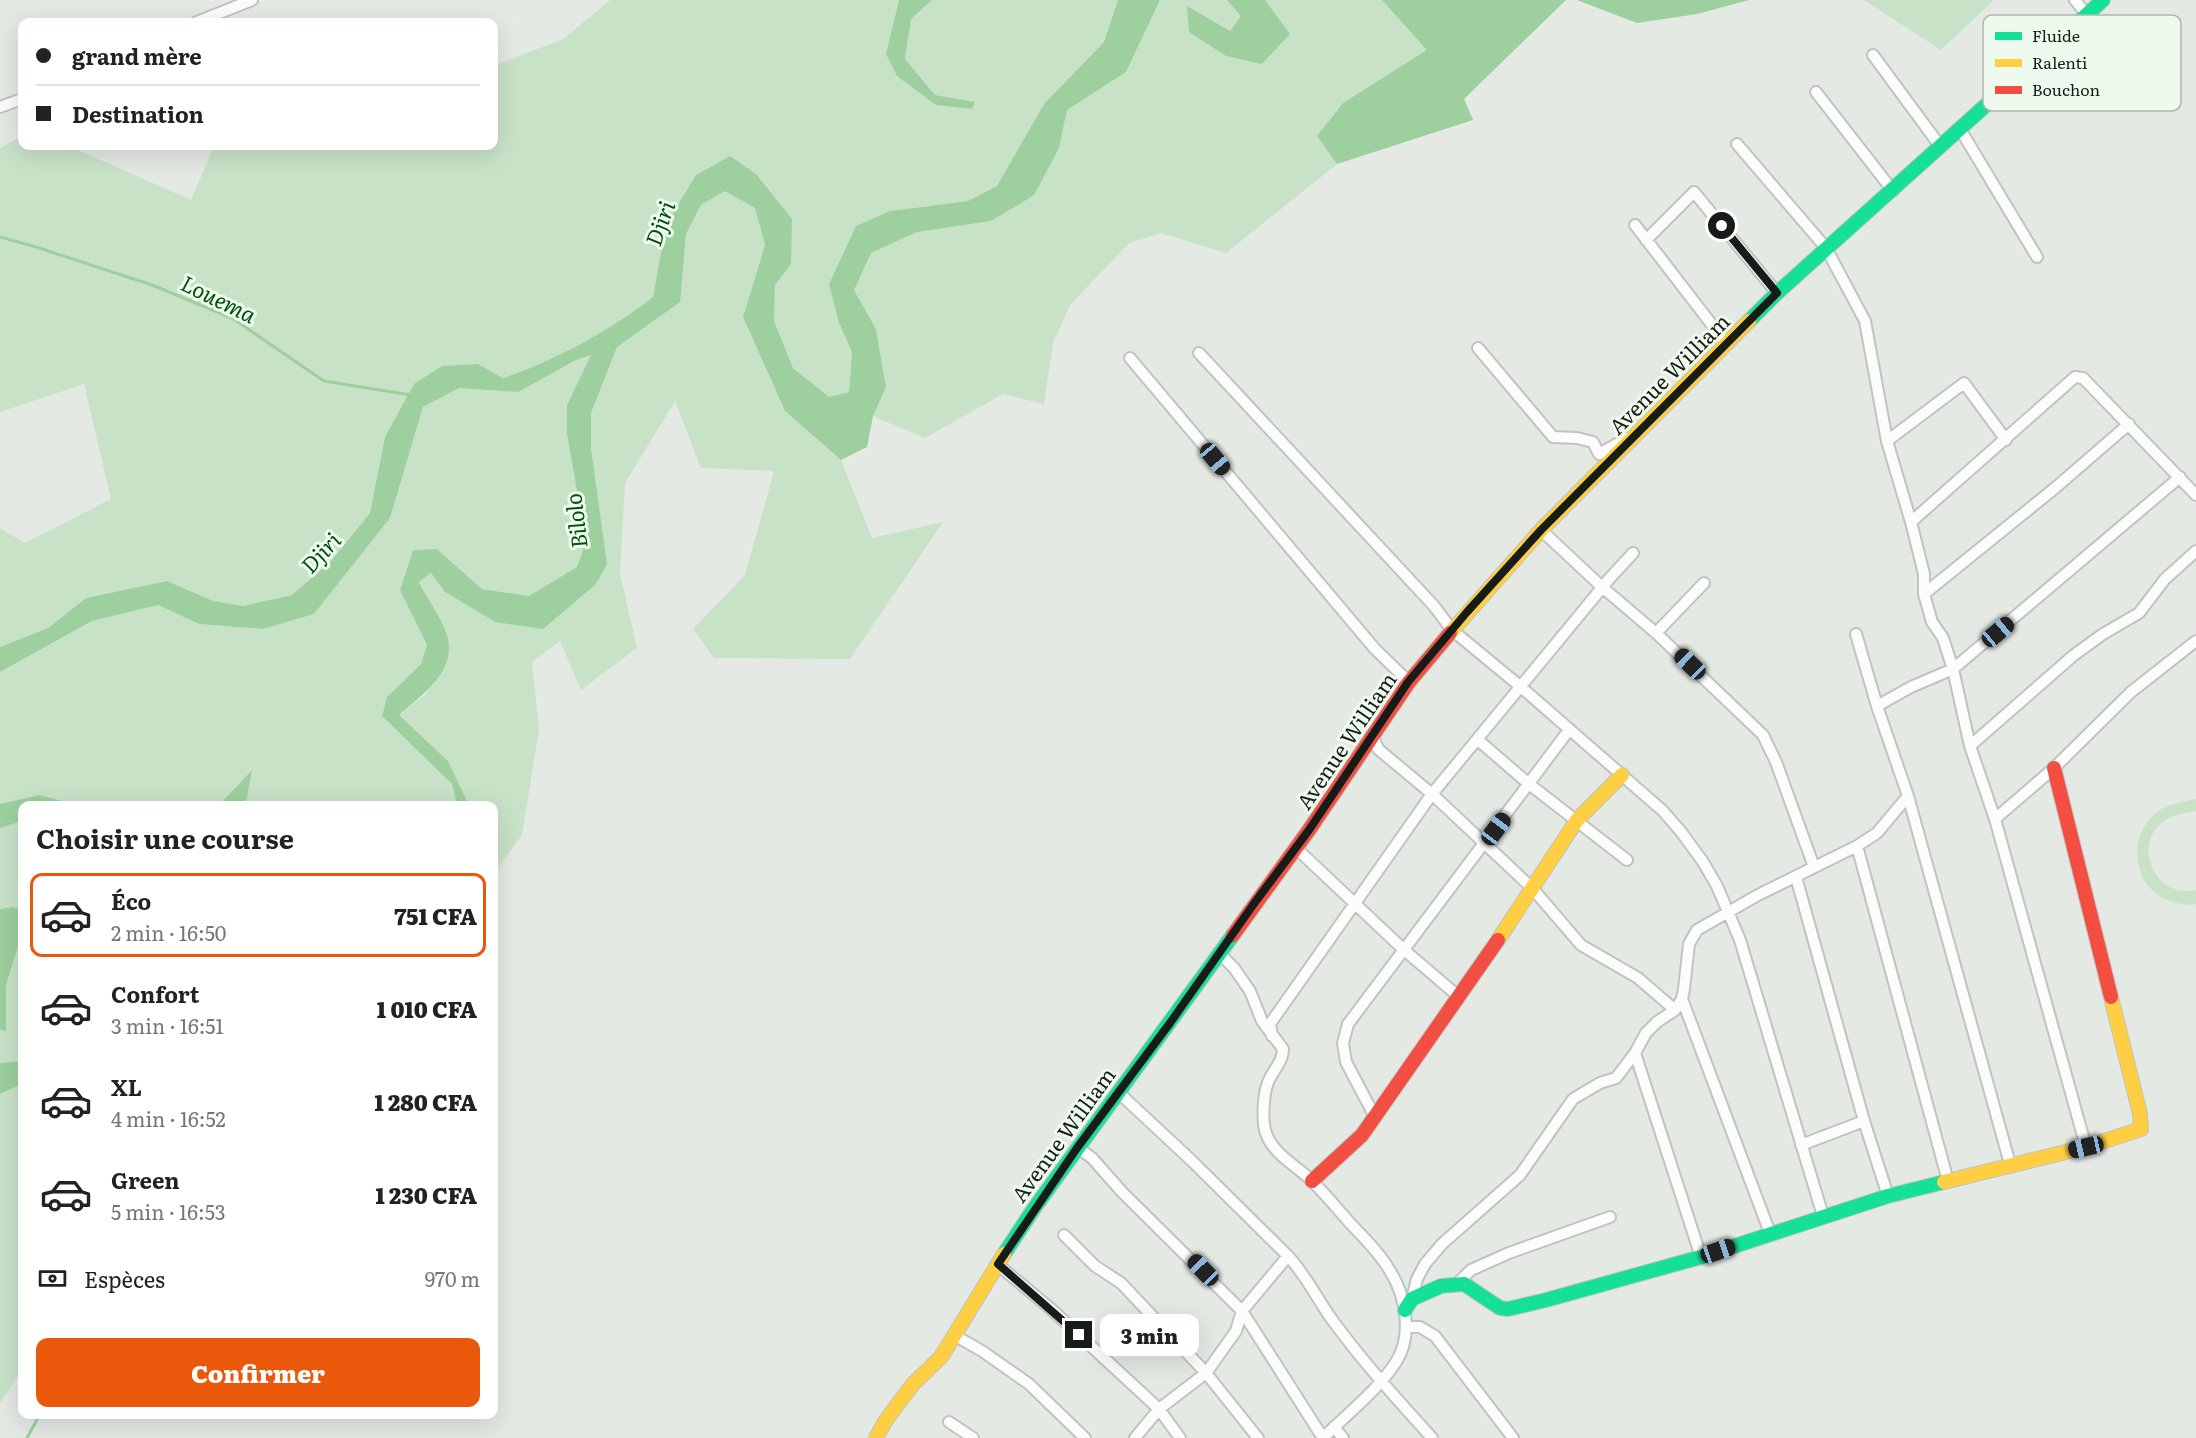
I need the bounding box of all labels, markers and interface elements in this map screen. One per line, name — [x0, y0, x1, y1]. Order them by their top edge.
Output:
legend — [1983, 15, 2181, 111]
text: Fluide — [2032, 23, 2080, 47]
text: grand mère — [72, 39, 202, 72]
text: Ralenti — [2032, 50, 2087, 74]
text: Bouchon — [2032, 77, 2101, 101]
text: Destination — [72, 97, 204, 130]
water label: Djiri — [636, 195, 682, 250]
route start — [1708, 212, 1735, 239]
water label: Louema — [176, 266, 263, 331]
street label: Avenue William — [1600, 305, 1736, 441]
car — [1197, 439, 1233, 479]
water label: Bilolo — [555, 492, 595, 550]
water label: Djiri — [292, 524, 348, 580]
car — [1978, 614, 2018, 650]
car — [1671, 645, 1709, 683]
street label: Avenue William — [1287, 665, 1403, 815]
car — [1478, 809, 1514, 849]
text: Choisir une course — [36, 817, 294, 857]
text: Éco — [111, 884, 151, 917]
icon: car — [39, 888, 93, 942]
text: 751 CFA — [394, 899, 477, 932]
text: 2 min · 16:50 — [111, 917, 226, 947]
text: Confort — [111, 977, 199, 1010]
icon: car — [39, 981, 93, 1035]
text: 1 010 CFA — [377, 992, 477, 1025]
text: 3 min · 16:51 — [111, 1010, 224, 1040]
street label: Avenue William — [1002, 1060, 1122, 1208]
text: XL — [111, 1070, 142, 1103]
icon: car — [39, 1074, 93, 1128]
text: 1 280 CFA — [374, 1085, 477, 1118]
text: 4 min · 16:52 — [111, 1103, 226, 1133]
car — [2066, 1134, 2106, 1160]
text: Green — [111, 1163, 180, 1196]
icon: car — [39, 1167, 93, 1221]
text: 1 230 CFA — [375, 1178, 477, 1211]
text: 5 min · 16:53 — [111, 1196, 226, 1226]
car — [1698, 1237, 1738, 1265]
car — [1184, 1251, 1222, 1289]
icon: cash — [36, 1262, 69, 1295]
text: Espèces — [84, 1262, 165, 1295]
text: 970 m — [425, 1263, 480, 1293]
callout: 3 min — [1100, 1314, 1199, 1356]
text: 3 min — [1121, 1320, 1178, 1350]
route end — [1065, 1321, 1092, 1348]
button: Confirmer — [36, 1338, 480, 1407]

